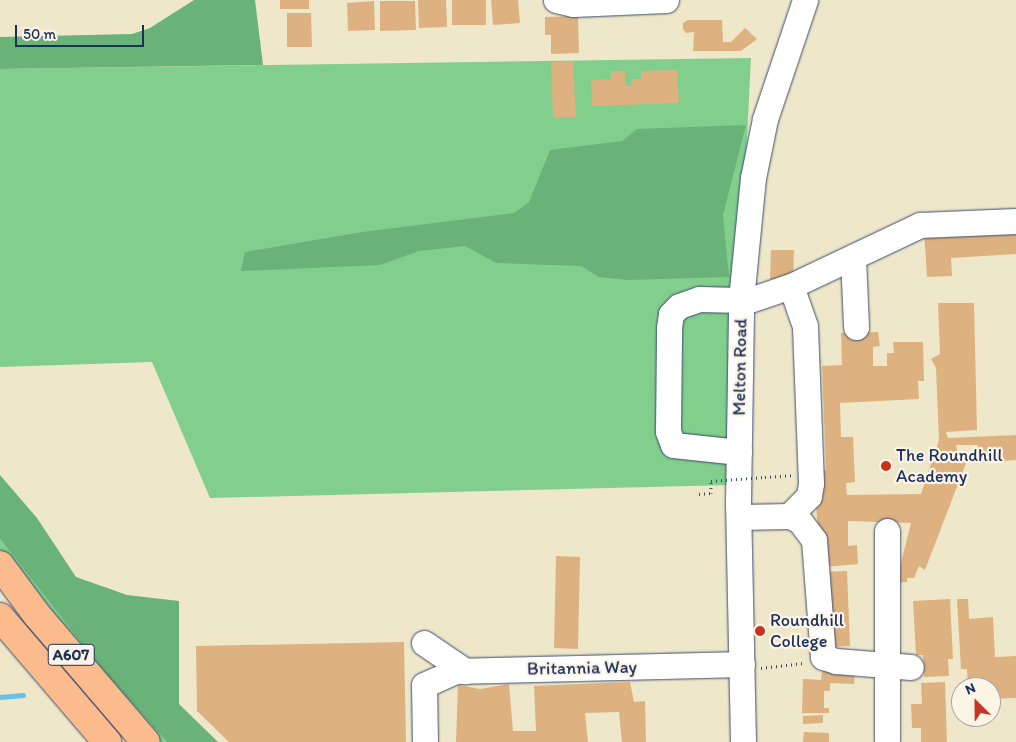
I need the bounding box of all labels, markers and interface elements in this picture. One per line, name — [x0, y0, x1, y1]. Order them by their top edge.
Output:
scale bar — [18, 15, 146, 47]
text: 50 m — [23, 25, 56, 43]
street label: Melton Road — [728, 318, 752, 416]
place label: The Roundhill Academy — [896, 445, 1002, 488]
marker: The Roundhill Academy — [880, 460, 892, 472]
place label: Roundhill College — [770, 610, 844, 652]
marker: Roundhill College — [754, 625, 766, 637]
road number: A607 — [47, 642, 95, 668]
street label: Britannia Way — [527, 656, 637, 680]
north arrow — [951, 677, 1001, 727]
text: N — [963, 679, 978, 698]

